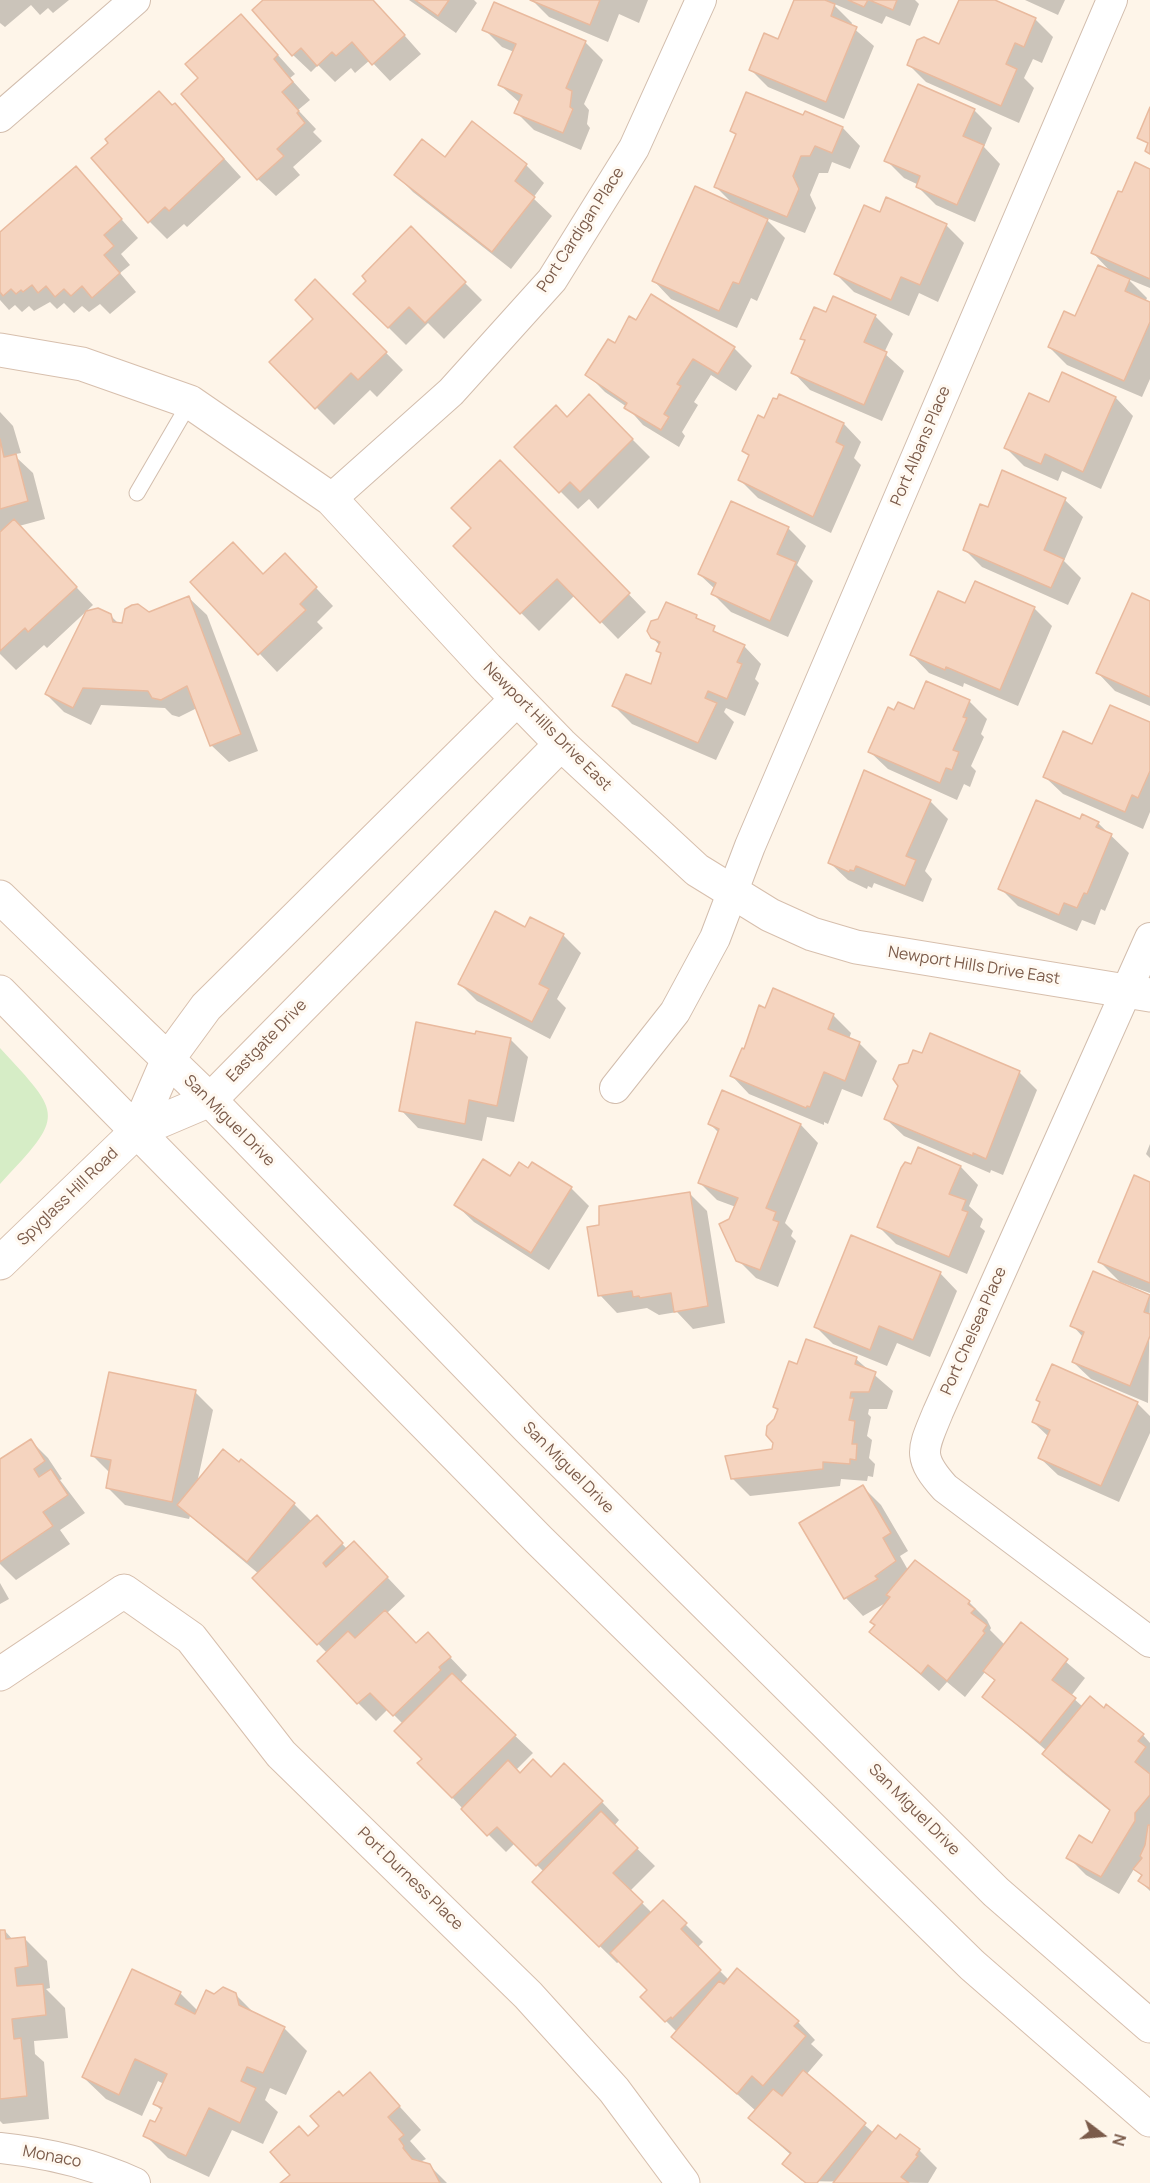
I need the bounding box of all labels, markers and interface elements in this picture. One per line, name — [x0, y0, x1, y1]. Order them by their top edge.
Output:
street label: Port Cardigan Place — [533, 164, 629, 296]
street label: Port Albans Place — [887, 383, 955, 509]
street label: Newport Hills Drive East — [479, 659, 615, 795]
street label: Newport Hills Drive East — [887, 943, 1061, 989]
street label: Eastgate Drive — [223, 996, 311, 1086]
street label: San Miguel Drive — [179, 1071, 279, 1171]
street label: Spyglass Hill Road — [14, 1144, 122, 1250]
street label: Port Chelsea Place — [937, 1264, 1011, 1398]
street label: San Miguel Drive — [518, 1418, 618, 1518]
street label: San Miguel Drive — [864, 1760, 964, 1860]
street label: Port Durness Place — [353, 1824, 467, 1934]
north arrow — [1072, 2105, 1132, 2165]
text: N — [1107, 2131, 1131, 2149]
street label: Monaco — [21, 2142, 83, 2172]

